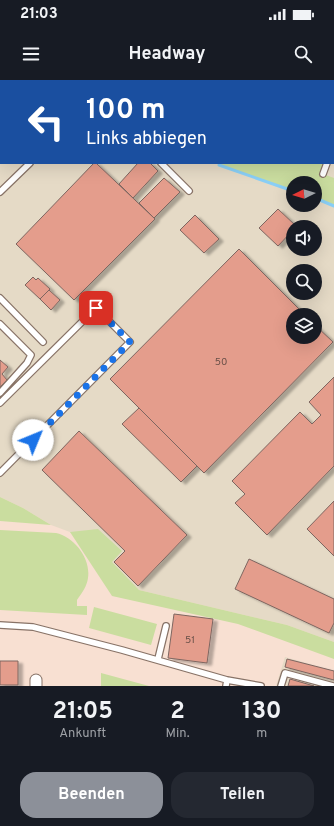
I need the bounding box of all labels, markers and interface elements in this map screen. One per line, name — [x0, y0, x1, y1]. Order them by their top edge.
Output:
text: 21:03 — [20, 5, 58, 24]
icon: menu — [20, 43, 42, 65]
text: Headway — [129, 43, 205, 66]
icon: search — [292, 43, 314, 65]
text: 100 m — [86, 93, 166, 129]
icon: left — [20, 96, 72, 148]
text: Links abbiegen — [86, 128, 207, 151]
north arrow — [286, 176, 322, 212]
map controls — [286, 176, 322, 344]
button: sound — [286, 220, 322, 256]
button: search — [286, 264, 322, 300]
pin — [79, 291, 113, 325]
icon: arrive — [85, 297, 107, 319]
button: layers — [286, 308, 322, 344]
house number: 50 — [215, 356, 227, 369]
position arrow — [12, 419, 54, 461]
house number: 51 — [185, 634, 195, 647]
text: 21:05 — [52, 697, 113, 727]
text: 2 — [170, 697, 185, 727]
text: 130 — [242, 697, 282, 727]
text: Ankunft — [59, 726, 106, 742]
text: Min. — [166, 726, 190, 742]
text: m — [256, 726, 267, 742]
button: Beenden — [20, 772, 163, 818]
button: Teilen — [171, 772, 314, 818]

